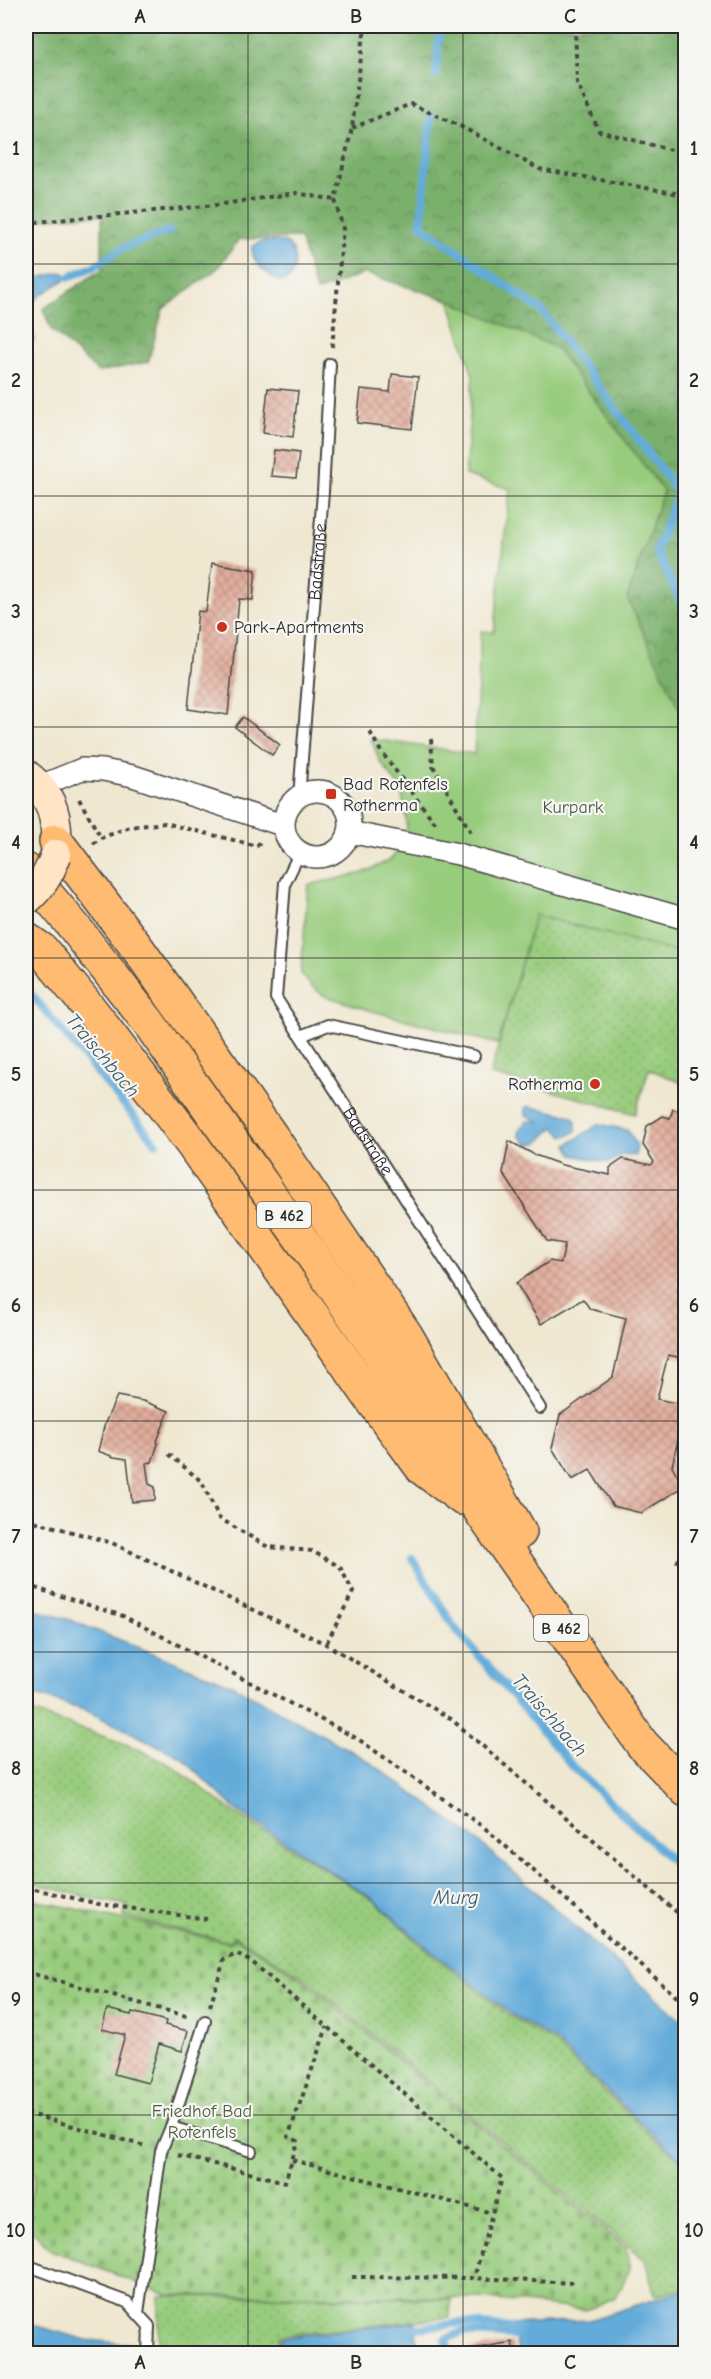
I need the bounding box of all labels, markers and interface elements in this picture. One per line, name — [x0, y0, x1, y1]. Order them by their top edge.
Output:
text: A — [134, 5, 146, 28]
text: B — [350, 5, 362, 28]
text: C — [564, 5, 576, 28]
text: 1 — [12, 137, 20, 160]
text: 1 — [690, 137, 698, 160]
text: 2 — [11, 369, 21, 392]
text: 2 — [689, 369, 699, 392]
street label: Badstraße — [305, 522, 332, 601]
text: 3 — [11, 600, 21, 623]
text: 3 — [689, 600, 699, 623]
place label: Park-Apartments — [234, 617, 364, 638]
marker: Park-Apartments — [215, 620, 229, 634]
place label: Bad Rotenfels Rotherma — [343, 774, 448, 816]
marker: Bad Rotenfels Rotherma — [324, 787, 338, 801]
park label: Kurpark — [542, 797, 604, 818]
text: 4 — [11, 831, 21, 854]
text: 4 — [689, 831, 699, 854]
water label: Traischbach — [61, 1009, 144, 1102]
text: 5 — [11, 1063, 21, 1086]
text: 5 — [689, 1063, 699, 1086]
place label: Rotherma — [508, 1074, 583, 1095]
marker: Rotherma — [588, 1077, 602, 1091]
street label: Badstraße — [338, 1103, 397, 1180]
road number: B 462 — [257, 1202, 311, 1228]
text: 6 — [11, 1294, 21, 1317]
text: 6 — [689, 1294, 699, 1317]
text: 7 — [12, 1525, 21, 1548]
text: 7 — [690, 1525, 699, 1548]
road number: B 462 — [534, 1615, 588, 1641]
water label: Traischbach — [507, 1669, 592, 1762]
text: 8 — [11, 1757, 21, 1780]
text: 8 — [689, 1757, 699, 1780]
water label: Murg — [432, 1886, 479, 1909]
text: 9 — [11, 1988, 21, 2011]
text: 9 — [689, 1988, 699, 2011]
park label: Friedhof Bad Rotenfels — [152, 2101, 252, 2143]
text: 10 — [6, 2219, 26, 2242]
text: 10 — [684, 2219, 704, 2242]
text: A — [134, 2351, 146, 2374]
text: B — [350, 2351, 362, 2374]
text: C — [564, 2351, 576, 2374]

